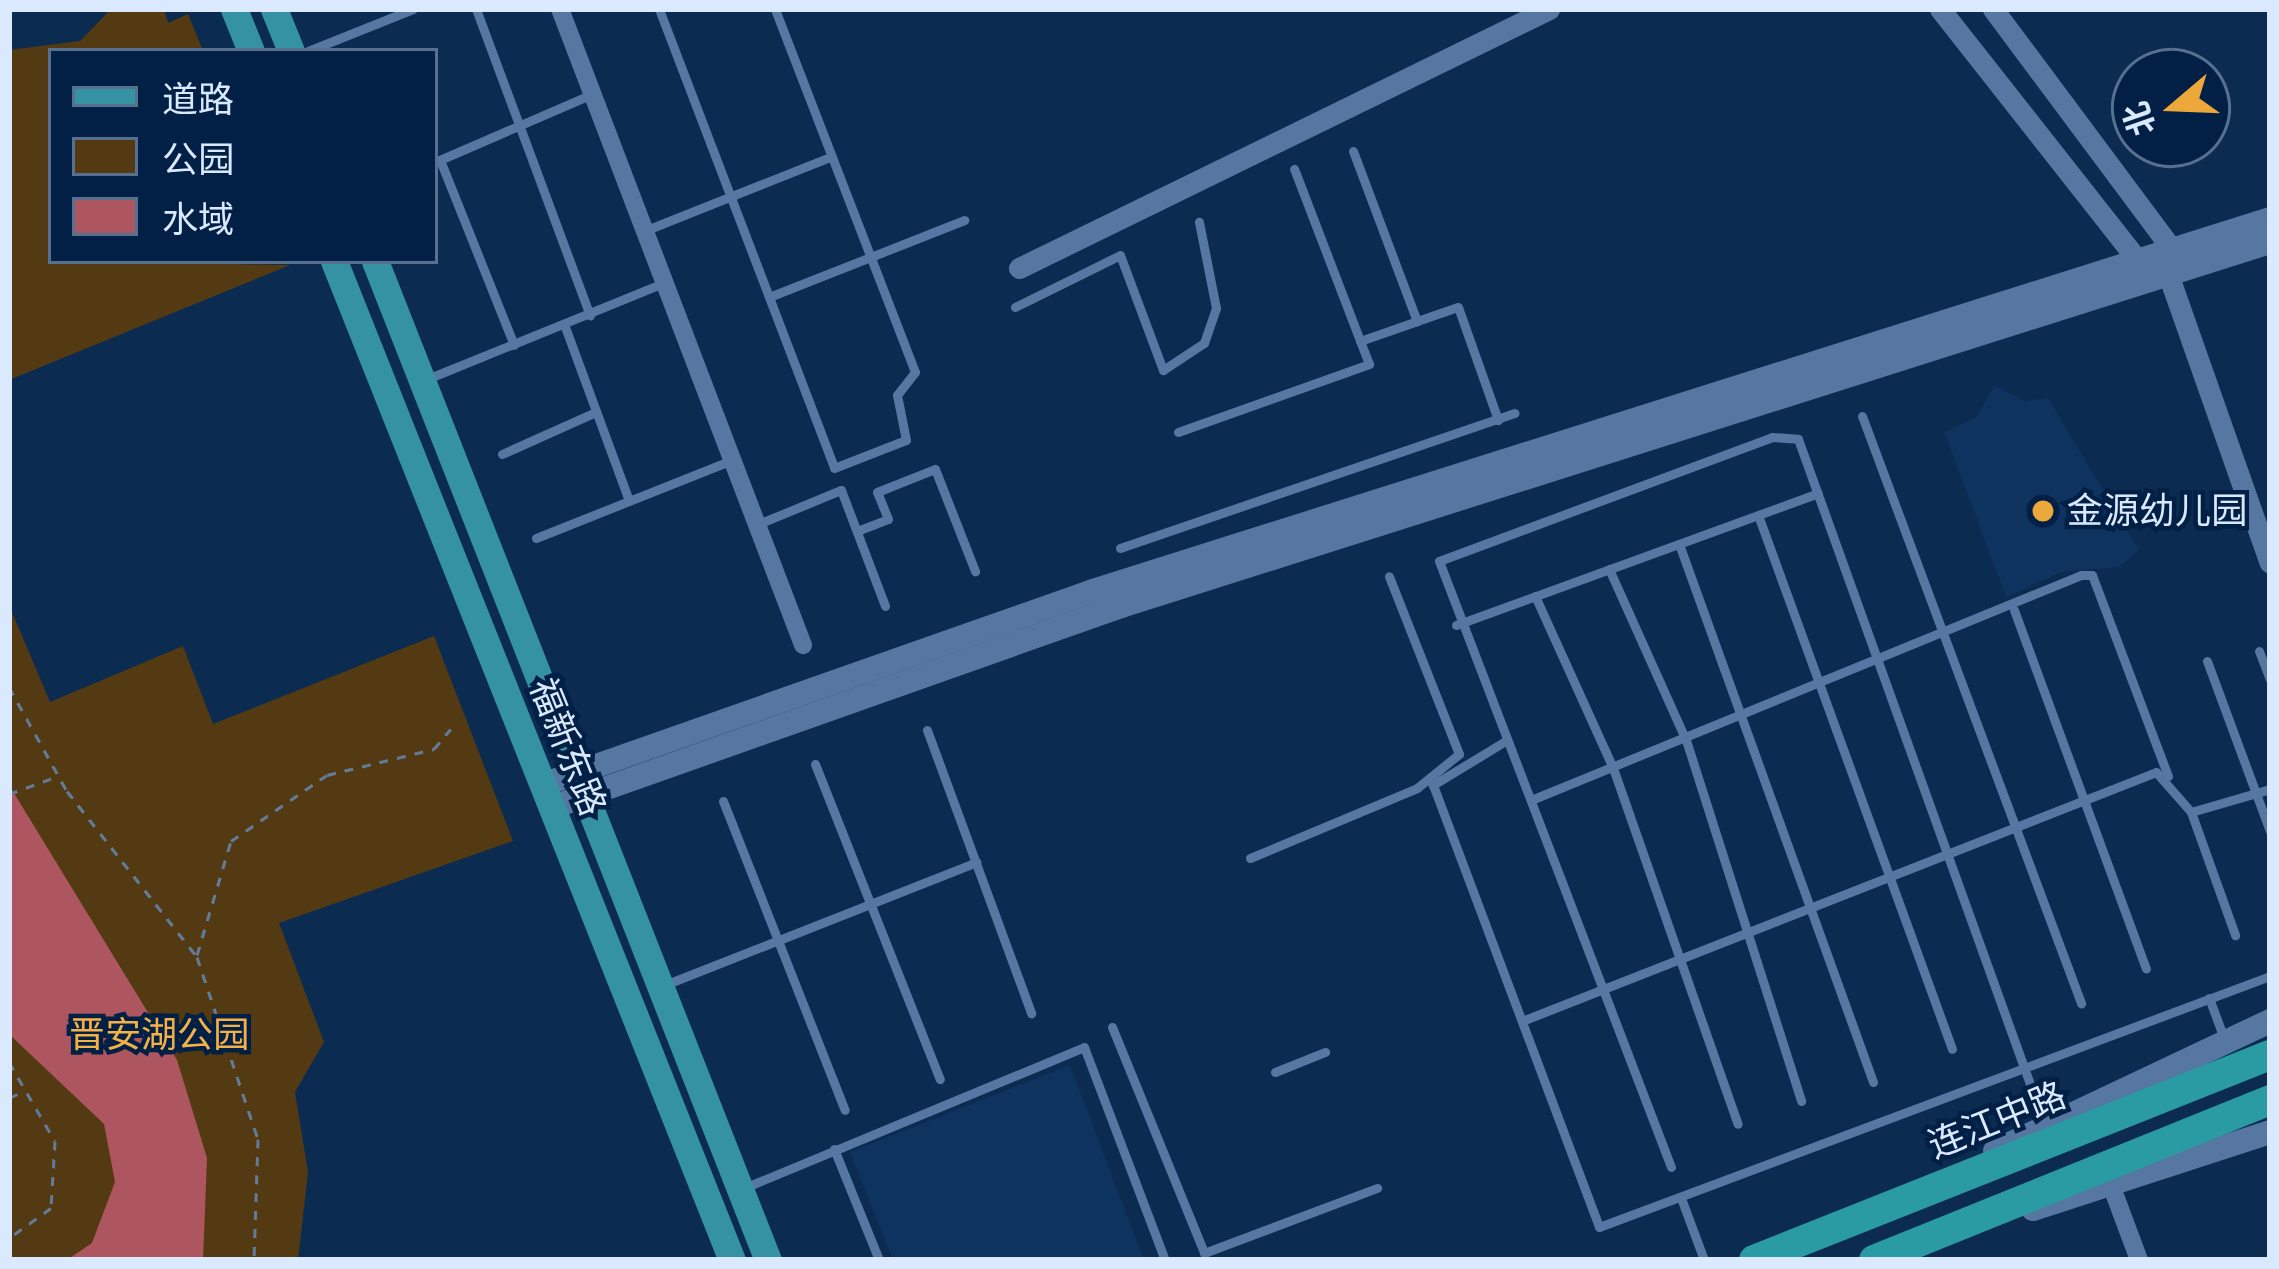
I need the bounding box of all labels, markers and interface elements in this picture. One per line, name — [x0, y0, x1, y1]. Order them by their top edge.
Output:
legend — [48, 48, 438, 264]
north arrow — [2111, 48, 2231, 168]
text: 道路 — [162, 79, 234, 120]
text: 北 — [2116, 97, 2162, 141]
text: 公园 — [162, 139, 234, 180]
text: 水域 — [162, 199, 234, 240]
place label: 金源幼儿园 — [2067, 489, 2247, 533]
marker: 金源幼儿园 — [2030, 498, 2056, 524]
street label: 福新东路 — [521, 672, 615, 822]
park label: 晋安湖公园 — [69, 1013, 249, 1057]
street label: 连江中路 — [1922, 1073, 2072, 1167]

